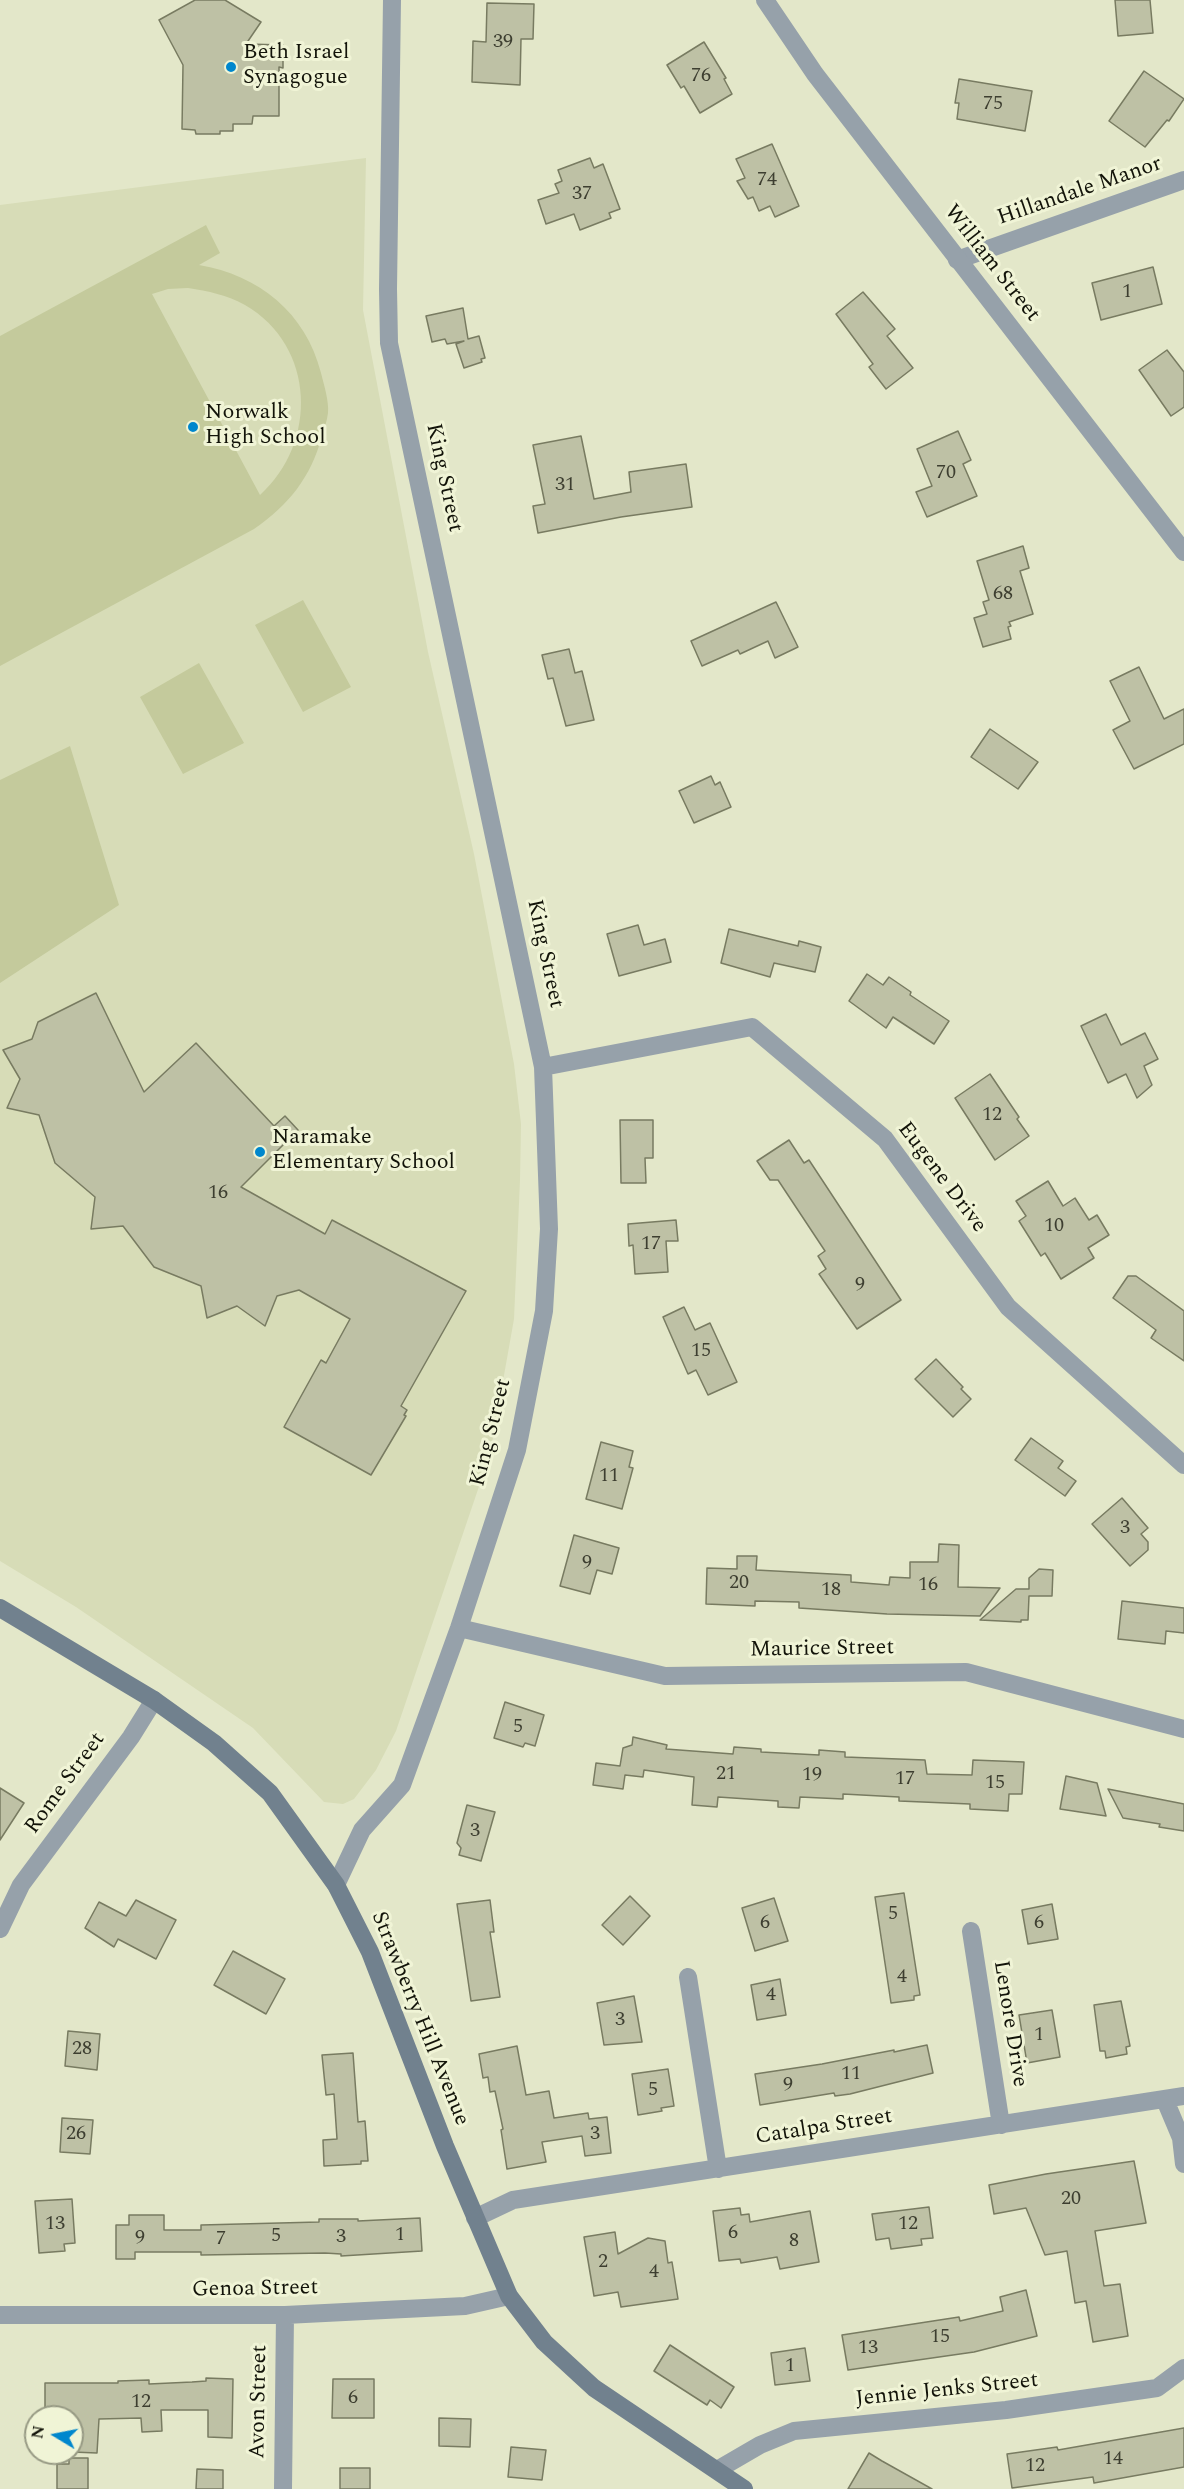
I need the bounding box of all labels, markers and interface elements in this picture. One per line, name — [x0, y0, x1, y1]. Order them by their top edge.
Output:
house number: 39 — [493, 31, 513, 55]
place label: Beth Israel Synagogue — [243, 41, 349, 92]
marker: Beth Israel Synagogue — [224, 60, 238, 74]
house number: 76 — [691, 65, 711, 89]
house number: 75 — [983, 93, 1003, 117]
street label: Hillandale Manor — [994, 152, 1166, 232]
house number: 74 — [757, 169, 777, 193]
house number: 37 — [572, 183, 592, 207]
street label: William Street — [937, 200, 1045, 328]
house number: 1 — [1122, 281, 1132, 305]
place label: Norwalk High School — [205, 401, 326, 452]
marker: Norwalk High School — [186, 420, 200, 434]
street label: King Street — [419, 421, 467, 535]
house number: 70 — [936, 462, 956, 486]
house number: 31 — [555, 474, 575, 498]
house number: 68 — [993, 583, 1013, 607]
street label: King Street — [520, 897, 568, 1011]
house number: 12 — [982, 1104, 1002, 1128]
street label: Eugene Drive — [891, 1117, 991, 1239]
place label: Naramake Elementary School — [272, 1126, 455, 1178]
marker: Naramake Elementary School — [253, 1145, 267, 1159]
house number: 16 — [208, 1182, 228, 1206]
house number: 10 — [1044, 1215, 1064, 1239]
house number: 17 — [641, 1233, 661, 1257]
house number: 9 — [855, 1274, 865, 1298]
house number: 15 — [691, 1340, 711, 1364]
street label: King Street — [466, 1376, 518, 1490]
house number: 11 — [599, 1465, 619, 1489]
house number: 3 — [1120, 1517, 1130, 1541]
house number: 9 — [582, 1552, 592, 1576]
house number: 20 — [729, 1572, 749, 1596]
house number: 16 — [918, 1574, 938, 1598]
house number: 18 — [821, 1579, 841, 1603]
street label: Maurice Street — [750, 1636, 894, 1664]
house number: 5 — [513, 1716, 523, 1740]
street label: Rome Street — [20, 1728, 112, 1840]
house number: 21 — [716, 1763, 736, 1787]
house number: 19 — [802, 1764, 822, 1788]
house number: 17 — [895, 1768, 915, 1792]
house number: 15 — [985, 1772, 1005, 1796]
house number: 3 — [470, 1820, 480, 1844]
house number: 5 — [888, 1903, 898, 1927]
street label: Strawberry Hill Avenue — [364, 1908, 474, 2130]
house number: 6 — [760, 1912, 770, 1936]
house number: 6 — [1034, 1912, 1044, 1936]
street label: Lenore Drive — [986, 1959, 1032, 2089]
house number: 4 — [897, 1966, 907, 1990]
house number: 4 — [766, 1984, 776, 2008]
house number: 3 — [615, 2009, 625, 2033]
house number: 1 — [1034, 2024, 1044, 2048]
house number: 28 — [72, 2038, 92, 2062]
house number: 11 — [841, 2063, 861, 2087]
house number: 9 — [783, 2074, 793, 2098]
house number: 5 — [648, 2079, 658, 2103]
street label: Catalpa Street — [754, 2104, 894, 2152]
house number: 26 — [66, 2123, 86, 2147]
house number: 3 — [590, 2123, 600, 2147]
house number: 20 — [1061, 2188, 1081, 2212]
house number: 13 — [45, 2213, 65, 2237]
house number: 12 — [898, 2213, 918, 2237]
house number: 6 — [728, 2222, 738, 2246]
house number: 1 — [395, 2224, 405, 2248]
house number: 5 — [271, 2225, 281, 2249]
house number: 3 — [336, 2226, 346, 2250]
house number: 9 — [135, 2227, 145, 2251]
house number: 7 — [216, 2228, 226, 2252]
house number: 8 — [789, 2230, 799, 2254]
house number: 2 — [598, 2251, 608, 2275]
house number: 4 — [649, 2261, 659, 2285]
street label: Genoa Street — [192, 2276, 318, 2304]
house number: 15 — [930, 2326, 950, 2350]
house number: 13 — [858, 2337, 878, 2361]
street label: Avon Street — [246, 2345, 274, 2459]
house number: 1 — [785, 2355, 795, 2379]
street label: Jennie Jenks Street — [854, 2368, 1040, 2414]
house number: 6 — [348, 2387, 358, 2411]
house number: 12 — [131, 2391, 151, 2415]
north arrow — [24, 2405, 84, 2465]
text: N — [25, 2424, 51, 2441]
house number: 14 — [1103, 2448, 1123, 2472]
house number: 12 — [1025, 2455, 1045, 2479]

